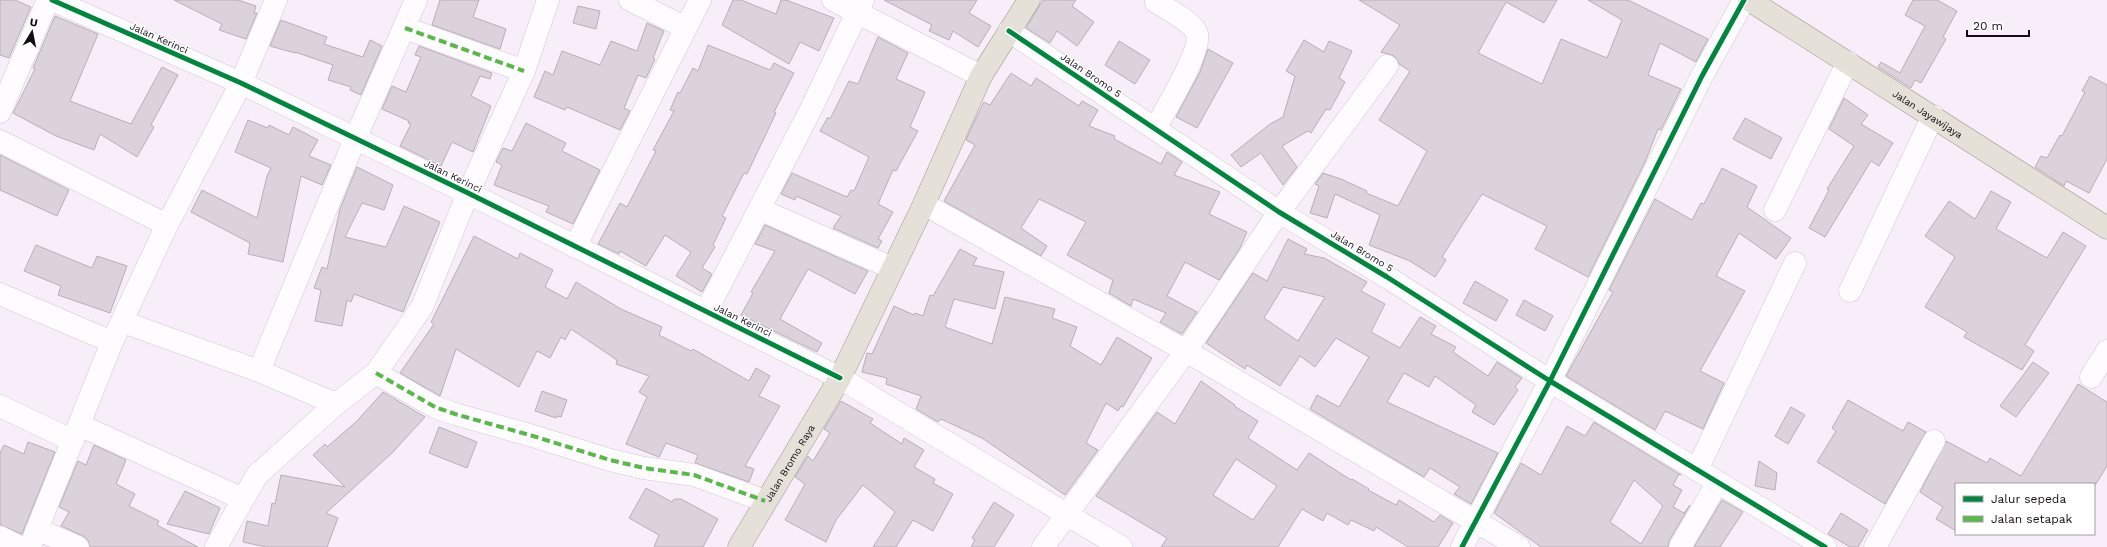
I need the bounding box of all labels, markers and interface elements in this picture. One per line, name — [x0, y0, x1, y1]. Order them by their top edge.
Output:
north arrow — [12, 12, 52, 52]
scale bar — [1967, 12, 2029, 38]
text: U — [29, 16, 39, 30]
text: 20 m — [1973, 19, 2003, 33]
street label: Jalan Kerinci — [128, 20, 190, 56]
street label: Jalan Bromo 5 — [1059, 51, 1124, 99]
street label: Jalan Jayawijaya — [1891, 88, 1965, 140]
street label: Jalan Kerinci — [422, 157, 484, 195]
street label: Jalan Bromo 5 — [1329, 228, 1395, 274]
street label: Jalan Kerinci — [712, 301, 774, 339]
street label: Jalan Bromo Raya — [762, 422, 817, 503]
legend — [1955, 483, 2095, 535]
text: Jalur sepeda — [1991, 492, 2066, 506]
text: Jalan setapak — [1991, 512, 2073, 526]

